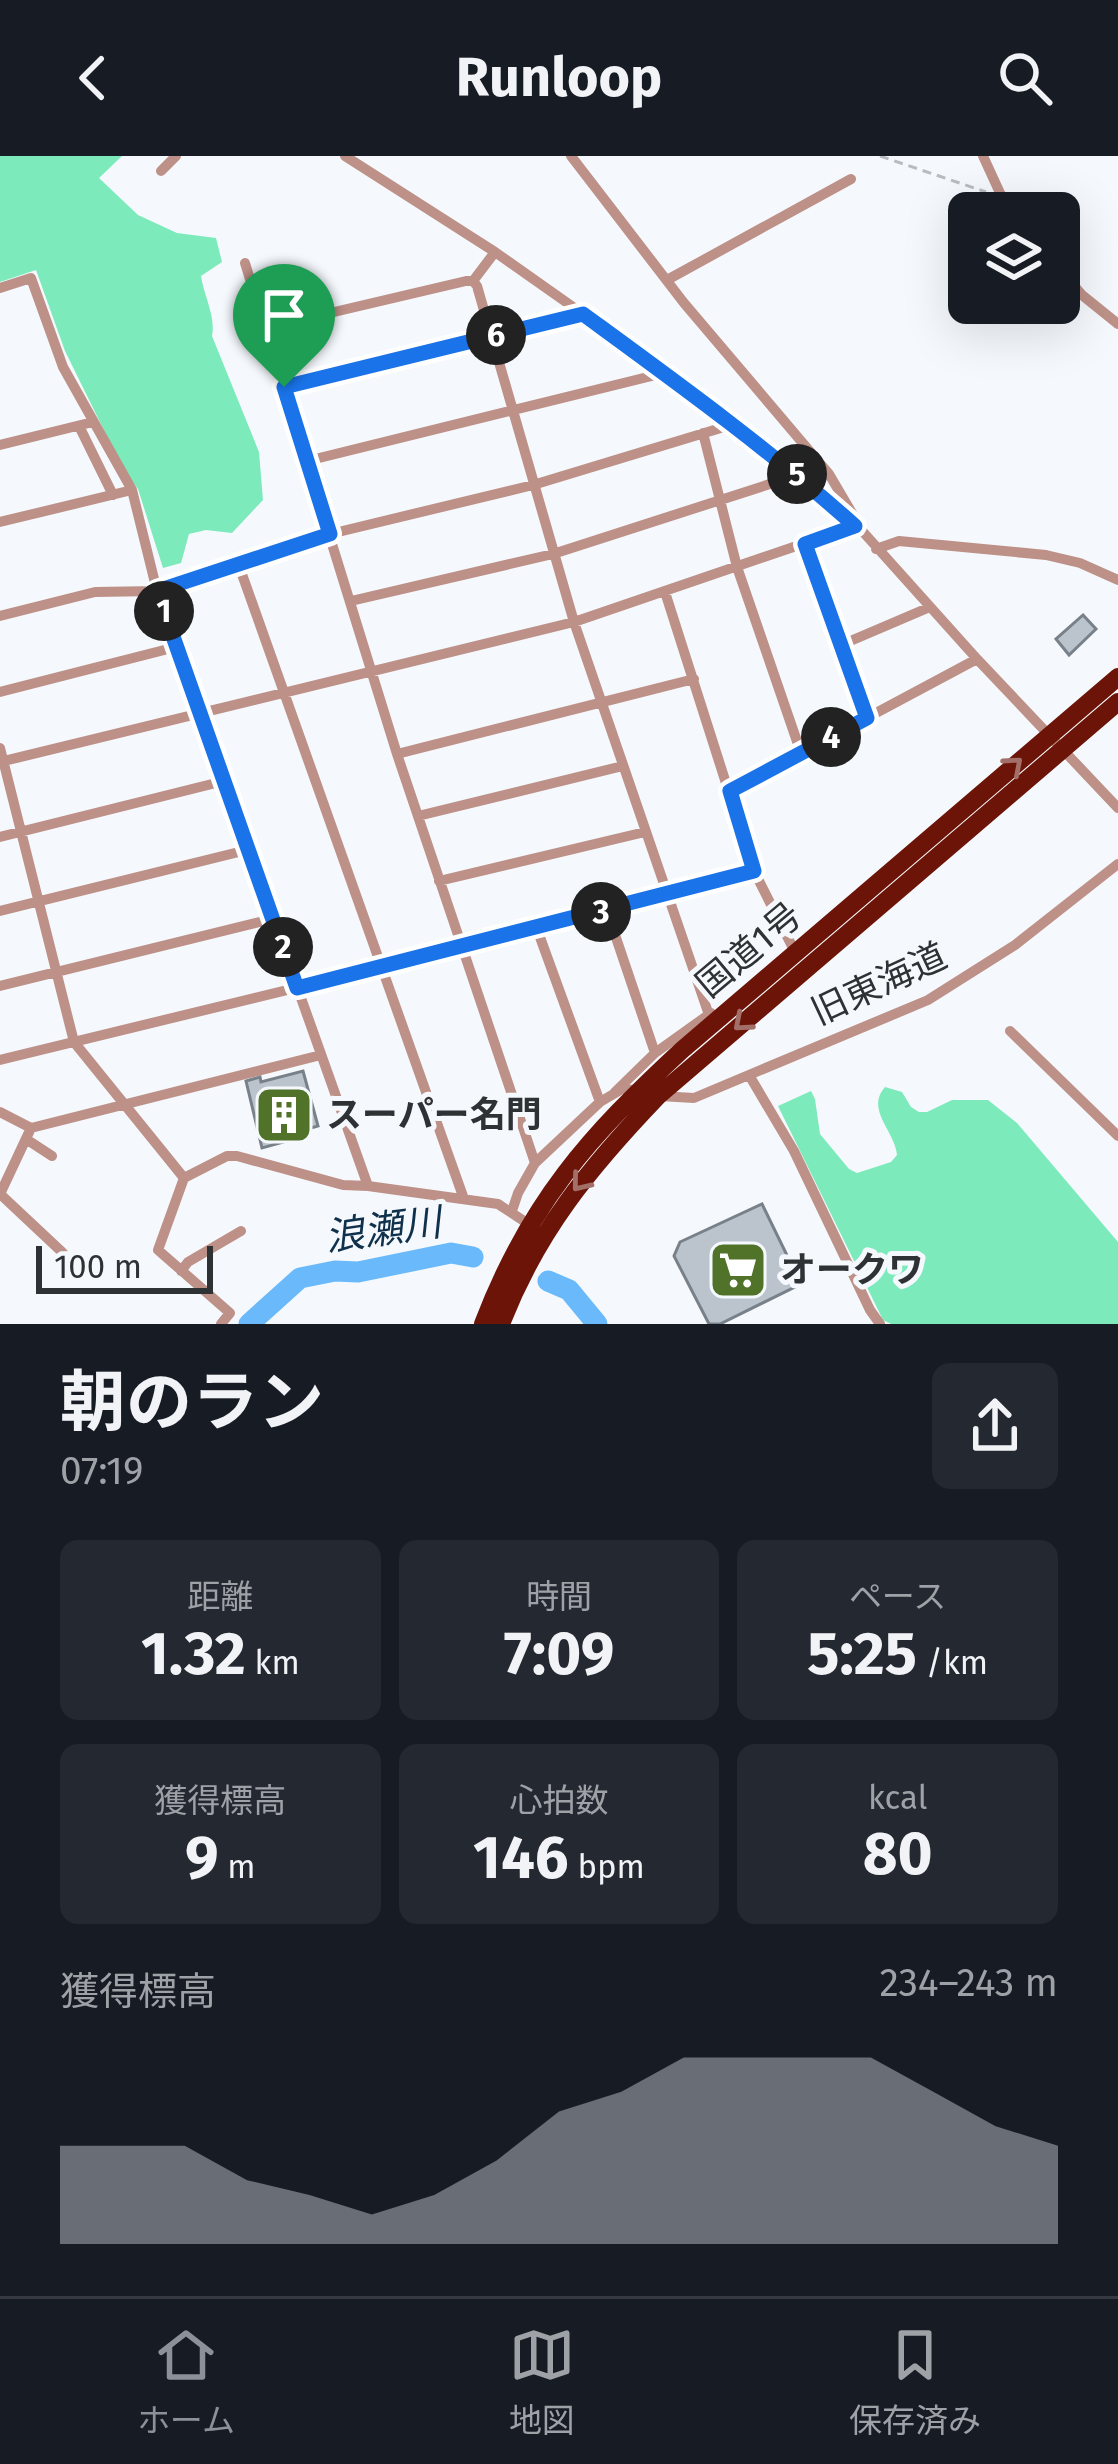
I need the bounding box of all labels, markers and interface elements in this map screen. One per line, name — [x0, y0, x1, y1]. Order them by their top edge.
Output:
icon: back — [60, 45, 126, 111]
icon: search — [992, 45, 1058, 111]
text: Runloop — [456, 46, 662, 110]
map controls — [948, 192, 1080, 324]
button: layers — [948, 192, 1080, 324]
pin — [233, 264, 335, 387]
icon: arrive — [251, 282, 317, 348]
pin: 6 — [466, 305, 526, 365]
text: 6 — [487, 315, 505, 355]
pin: 5 — [767, 444, 827, 504]
text: 5 — [788, 454, 806, 494]
pin: 1 — [134, 581, 194, 641]
text: 1 — [156, 591, 172, 631]
pin: 4 — [801, 707, 861, 767]
text: 4 — [822, 717, 840, 757]
one-way arrow — [1000, 758, 1022, 780]
pin: 3 — [571, 882, 631, 942]
text: 3 — [592, 892, 610, 932]
street label: 国道1号 — [688, 893, 810, 1007]
pin: 2 — [253, 917, 313, 977]
text: 2 — [274, 927, 292, 967]
street label: 旧東海道 — [804, 934, 954, 1034]
one-way arrow — [734, 1009, 755, 1030]
building icon: スーパー名門 — [253, 1084, 315, 1146]
place label: スーパー名門 — [326, 1093, 542, 1137]
one-way arrow — [573, 1169, 594, 1191]
water label: 浪瀬川 — [322, 1199, 448, 1261]
supermarket icon: オークワ — [707, 1239, 769, 1301]
scale bar — [36, 1240, 213, 1293]
text: 100 m — [54, 1247, 142, 1287]
place label: オークワ — [780, 1248, 924, 1292]
text: 朝のラン — [60, 1363, 324, 1442]
button: share — [932, 1363, 1058, 1489]
text: 07:19 — [60, 1448, 143, 1494]
text: 距離 — [187, 1577, 253, 1617]
text: 時間 — [526, 1577, 592, 1617]
text: ペース — [849, 1577, 946, 1617]
text: 1.32 — [141, 1618, 246, 1690]
text: 7:09 — [504, 1618, 614, 1690]
text: 5:25 — [807, 1618, 917, 1690]
text: km — [246, 1643, 300, 1683]
text: /km — [917, 1643, 988, 1683]
text: kcal — [868, 1778, 927, 1818]
text: 獲得標高 — [154, 1781, 286, 1821]
text: 心拍数 — [509, 1781, 608, 1821]
text: 80 — [863, 1818, 933, 1890]
text: 9 — [185, 1822, 219, 1894]
text: 146 — [473, 1822, 569, 1894]
text: m — [219, 1847, 256, 1887]
text: bpm — [569, 1847, 645, 1887]
text: 234–243 m — [879, 1960, 1058, 2006]
text: 獲得標高 — [60, 1969, 216, 2015]
tab: ホーム — [137, 2322, 235, 2442]
tab: 地図 — [509, 2322, 575, 2442]
tab: 保存済み — [849, 2322, 981, 2442]

